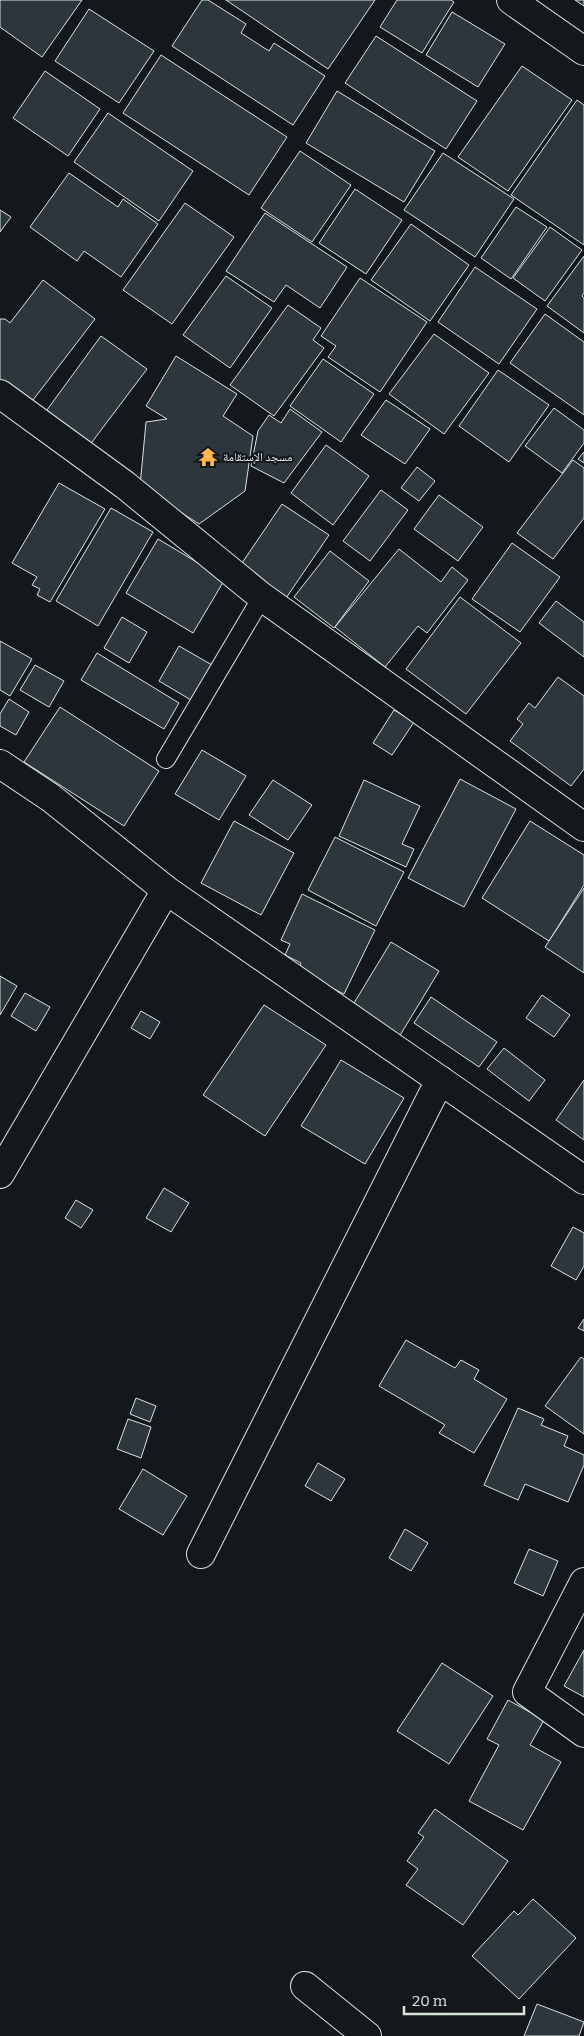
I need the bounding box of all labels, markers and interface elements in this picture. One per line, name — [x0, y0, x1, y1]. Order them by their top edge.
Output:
temple icon: مسجد الإستقامة — [197, 446, 219, 468]
place label: مسجد الإستقامة — [223, 450, 292, 464]
scale bar — [404, 1984, 524, 2016]
text: 20 m — [412, 1992, 448, 2010]

